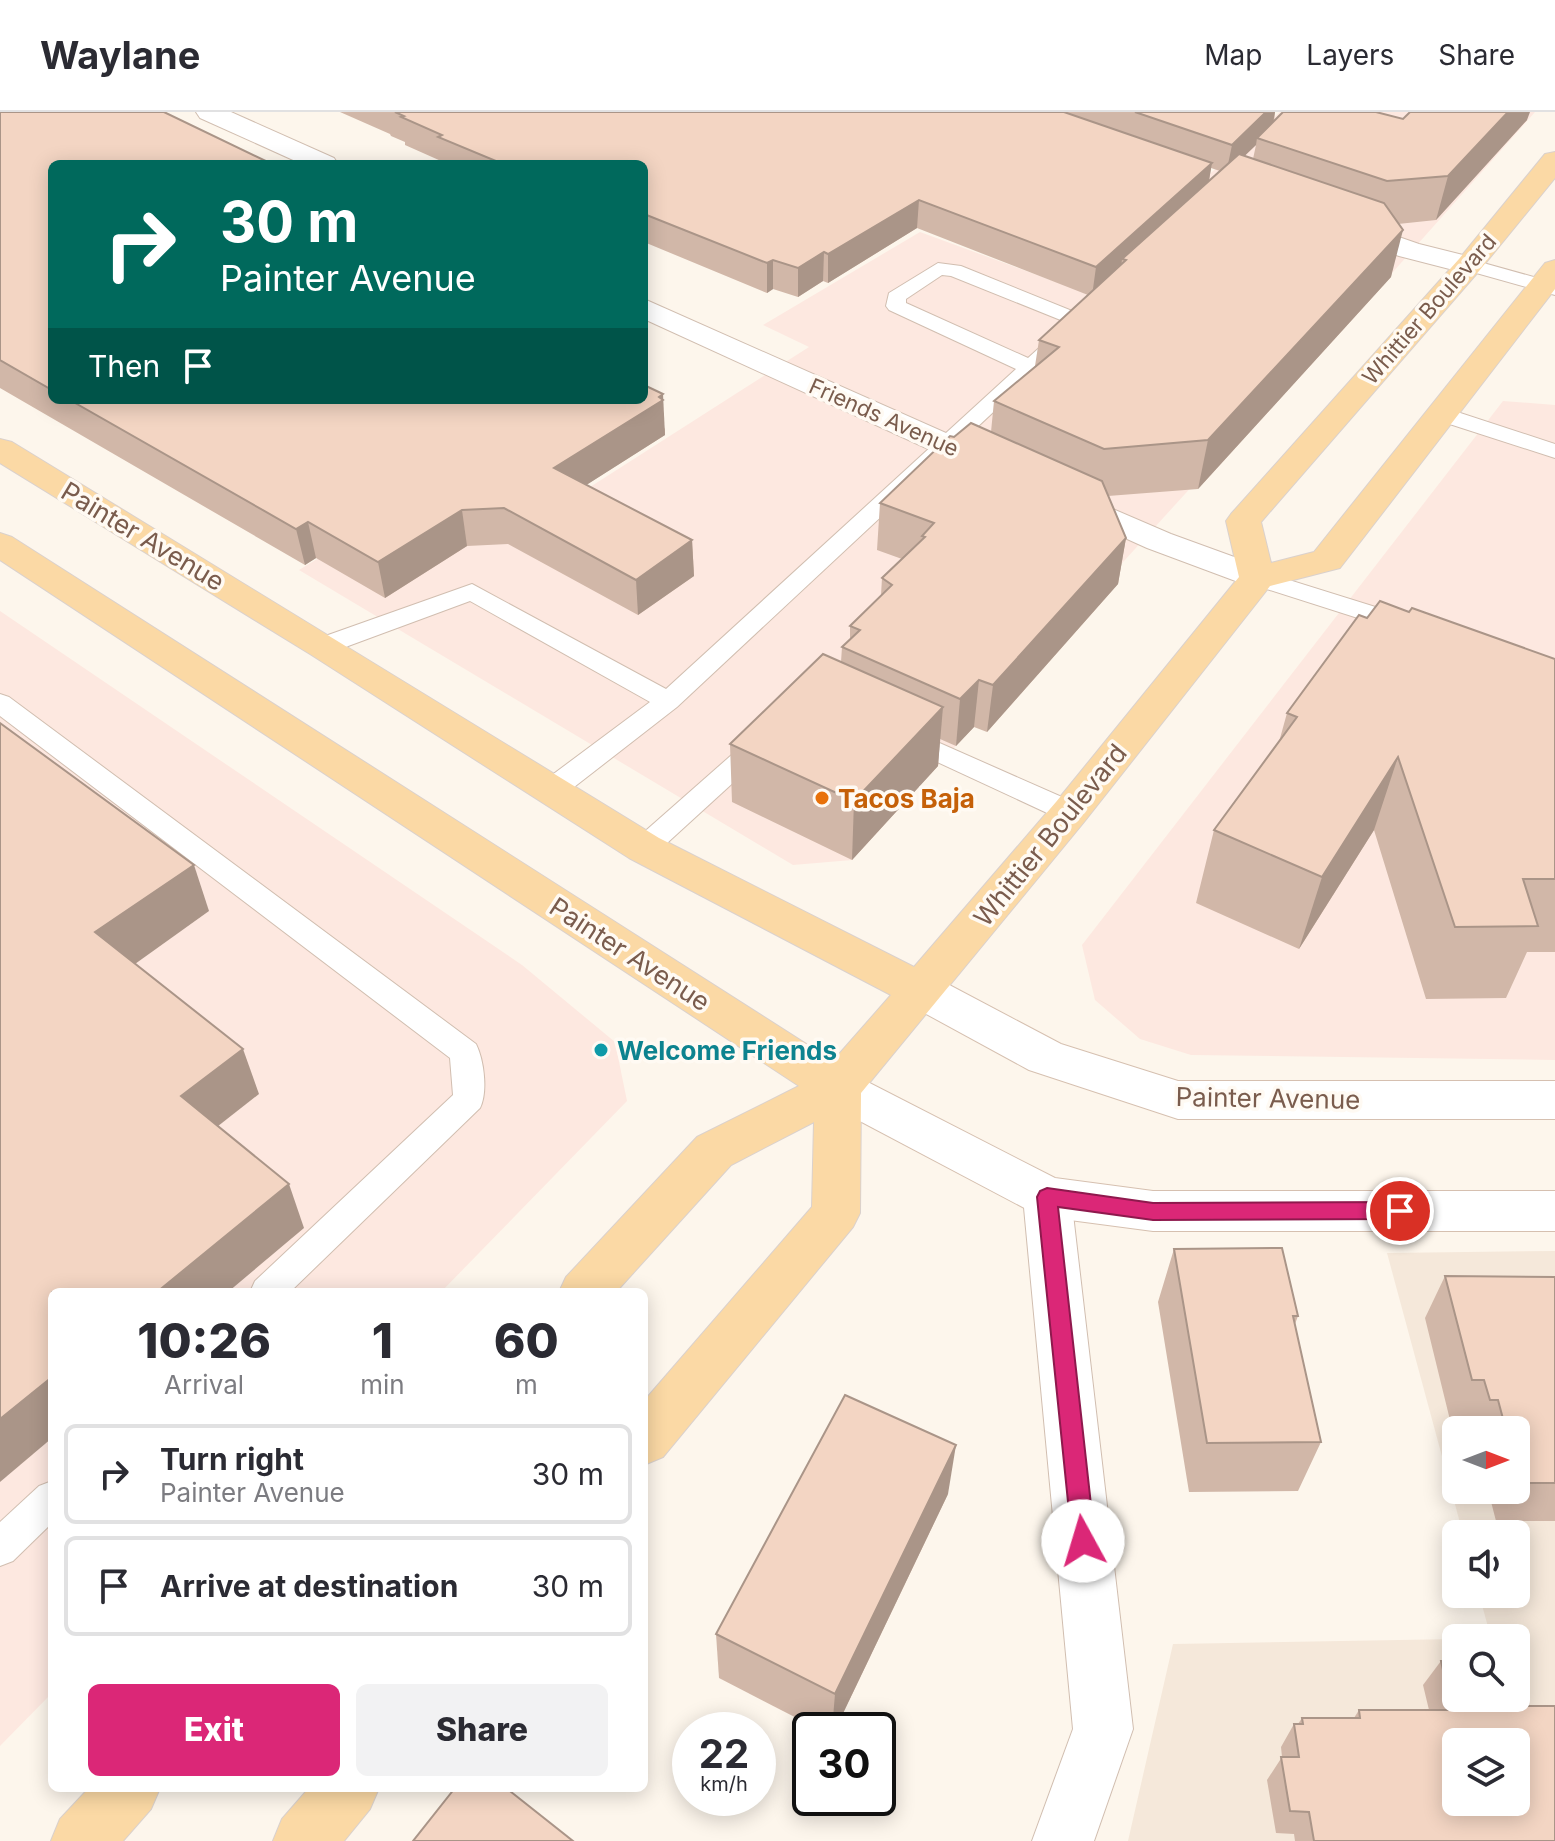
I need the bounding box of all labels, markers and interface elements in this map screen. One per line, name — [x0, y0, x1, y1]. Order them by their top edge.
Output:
text: Waylane — [40, 32, 200, 78]
text: Map — [1204, 38, 1262, 72]
text: Layers — [1306, 38, 1394, 72]
text: Share — [1438, 38, 1515, 72]
text: 30 m — [220, 188, 358, 256]
icon: right — [88, 192, 192, 296]
street label: Whittier Boulevard — [1357, 228, 1501, 390]
text: Painter Avenue — [220, 256, 476, 300]
icon: arrive — [176, 344, 220, 388]
text: Then — [88, 348, 160, 384]
street label: Friends Avenue — [805, 372, 963, 462]
street label: Painter Avenue — [56, 475, 230, 597]
street label: Whittier Boulevard — [967, 738, 1133, 932]
place label: Tacos Baja — [838, 783, 975, 814]
marker: Tacos Baja — [813, 789, 831, 807]
street label: Painter Avenue — [544, 891, 716, 1017]
place label: Welcome Friends — [617, 1035, 837, 1066]
marker: Welcome Friends — [592, 1041, 610, 1059]
street label: Painter Avenue — [1175, 1081, 1361, 1115]
pin — [1366, 1177, 1434, 1245]
icon: arrive — [1378, 1189, 1422, 1233]
text: 10:26 — [137, 1311, 271, 1370]
text: 1 — [372, 1311, 393, 1370]
text: 60 — [494, 1311, 559, 1370]
text: Arrival — [164, 1369, 244, 1400]
text: min — [360, 1369, 405, 1400]
text: m — [515, 1369, 538, 1400]
north arrow — [1442, 1416, 1530, 1504]
map controls — [1442, 1416, 1530, 1816]
text: Turn right — [160, 1441, 304, 1477]
icon: right — [92, 1452, 136, 1496]
text: 30 m — [532, 1456, 604, 1492]
text: Painter Avenue — [160, 1477, 345, 1508]
position arrow — [1041, 1499, 1125, 1583]
button: sound — [1442, 1520, 1530, 1608]
icon: arrive — [92, 1564, 136, 1608]
text: Arrive at destination — [160, 1568, 458, 1604]
text: 30 m — [532, 1568, 604, 1604]
button: search — [1442, 1624, 1530, 1712]
button: Exit — [88, 1684, 340, 1776]
button: Share — [356, 1684, 608, 1776]
speed limit sign: 30 — [792, 1712, 896, 1816]
button: layers — [1442, 1728, 1530, 1816]
text: 22 — [699, 1729, 749, 1778]
text: km/h — [700, 1772, 748, 1796]

